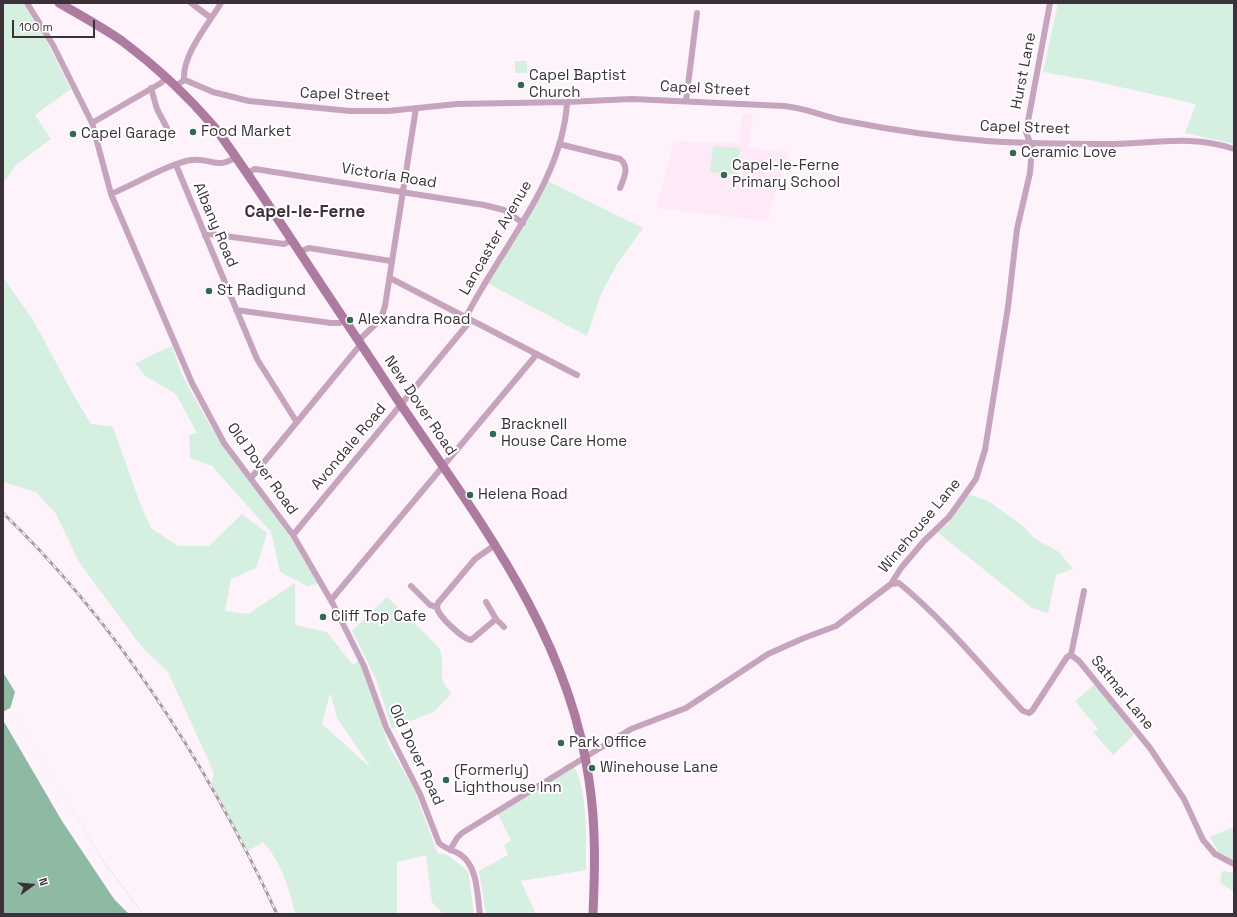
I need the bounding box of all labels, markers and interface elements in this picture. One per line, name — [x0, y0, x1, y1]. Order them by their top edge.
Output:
scale bar — [14, 12, 97, 38]
text: 100 m — [19, 19, 53, 35]
street label: Hurst Lane — [1008, 31, 1040, 111]
place label: Capel Baptist Church — [529, 67, 626, 102]
street label: Capel Street — [660, 78, 750, 100]
marker: Capel Baptist Church — [516, 80, 526, 90]
street label: Capel Street — [300, 84, 390, 106]
street label: Capel Street — [980, 117, 1070, 139]
place label: Food Market — [201, 123, 291, 141]
place label: Capel Garage — [81, 125, 176, 143]
marker: Food Market — [188, 127, 198, 137]
marker: Capel Garage — [68, 129, 78, 139]
place label: Ceramic Love — [1021, 144, 1117, 162]
marker: Ceramic Love — [1008, 148, 1018, 158]
place label: Capel-le-Ferne Primary School — [732, 157, 840, 192]
street label: Victoria Road — [340, 160, 438, 192]
marker: Capel-le-Ferne Primary School — [719, 170, 729, 180]
street label: Lancaster Avenue — [456, 178, 536, 298]
street label: Albany Road — [189, 180, 241, 270]
district label: Capel-le-Ferne — [245, 202, 365, 222]
place label: St Radigund — [217, 282, 306, 300]
marker: St Radigund — [204, 286, 214, 296]
place label: Alexandra Road — [358, 311, 470, 329]
marker: Alexandra Road — [345, 315, 355, 325]
street label: New Dover Road — [380, 353, 460, 459]
street label: Avondale Road — [308, 400, 390, 494]
place label: Bracknell House Care Home — [501, 416, 627, 451]
street label: Old Dover Road — [223, 420, 301, 518]
marker: Bracknell House Care Home — [488, 429, 498, 439]
street label: Winehouse Lane — [875, 475, 965, 577]
place label: Helena Road — [478, 486, 568, 504]
marker: Helena Road — [465, 490, 475, 500]
place label: Cliff Top Cafe — [331, 608, 426, 626]
marker: Cliff Top Cafe — [318, 612, 328, 622]
street label: Satmar Lane — [1087, 652, 1157, 734]
street label: Old Dover Road — [385, 702, 447, 808]
place label: Park Office — [569, 734, 647, 752]
marker: Park Office — [556, 738, 566, 748]
place label: Winehouse Lane — [600, 759, 718, 777]
place label: (Formerly) Lighthouse Inn — [454, 762, 562, 797]
marker: Winehouse Lane — [587, 763, 597, 773]
marker: (Formerly) Lighthouse Inn — [441, 775, 451, 785]
north arrow — [12, 865, 52, 905]
text: N — [36, 876, 51, 887]

